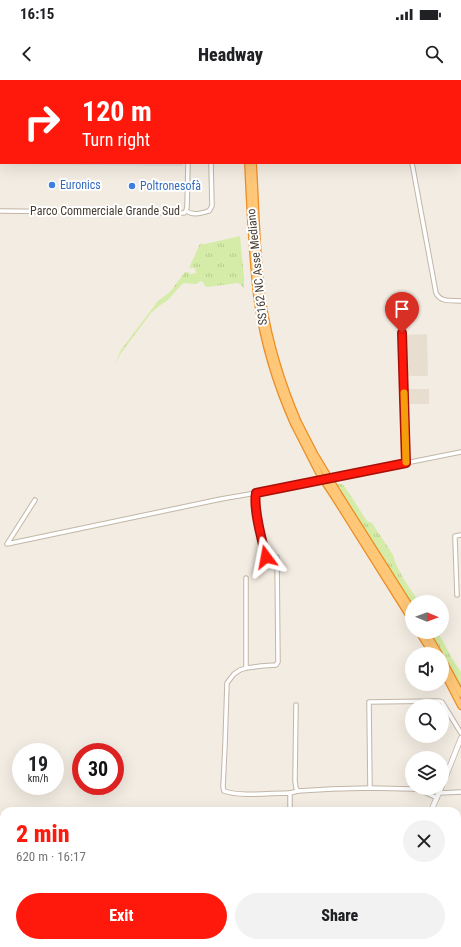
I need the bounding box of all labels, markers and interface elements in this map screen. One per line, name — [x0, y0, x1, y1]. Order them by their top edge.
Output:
text: 16:15 — [20, 5, 54, 23]
icon: back — [16, 43, 38, 65]
icon: search — [423, 43, 445, 65]
text: Headway — [198, 44, 263, 65]
text: 120 m — [82, 95, 152, 128]
icon: right — [16, 96, 68, 148]
text: Turn right — [82, 129, 150, 150]
place label: Euronics — [60, 178, 101, 192]
place label: Poltronesofà — [140, 179, 201, 193]
marker: Euronics — [47, 180, 57, 190]
marker: Poltronesofà — [127, 181, 137, 191]
street label: Parco Commerciale Grande Sud — [30, 204, 180, 218]
street label: SS162 NC Asse Mediano — [244, 208, 270, 326]
pin — [385, 292, 419, 333]
icon: arrive — [391, 298, 413, 320]
position arrow — [245, 536, 287, 578]
north arrow — [405, 595, 449, 639]
map controls — [405, 595, 449, 795]
button: sound — [405, 647, 449, 691]
button: search — [405, 699, 449, 743]
speed limit sign: 30 — [72, 743, 124, 795]
button: layers — [405, 751, 449, 795]
text: 19 — [28, 752, 48, 776]
text: km/h — [28, 773, 48, 784]
text: 2 min — [16, 820, 70, 848]
button: close — [403, 820, 445, 862]
text: 620 m · 16:17 — [16, 849, 86, 864]
button: Exit — [16, 893, 227, 939]
button: Share — [235, 893, 445, 939]

